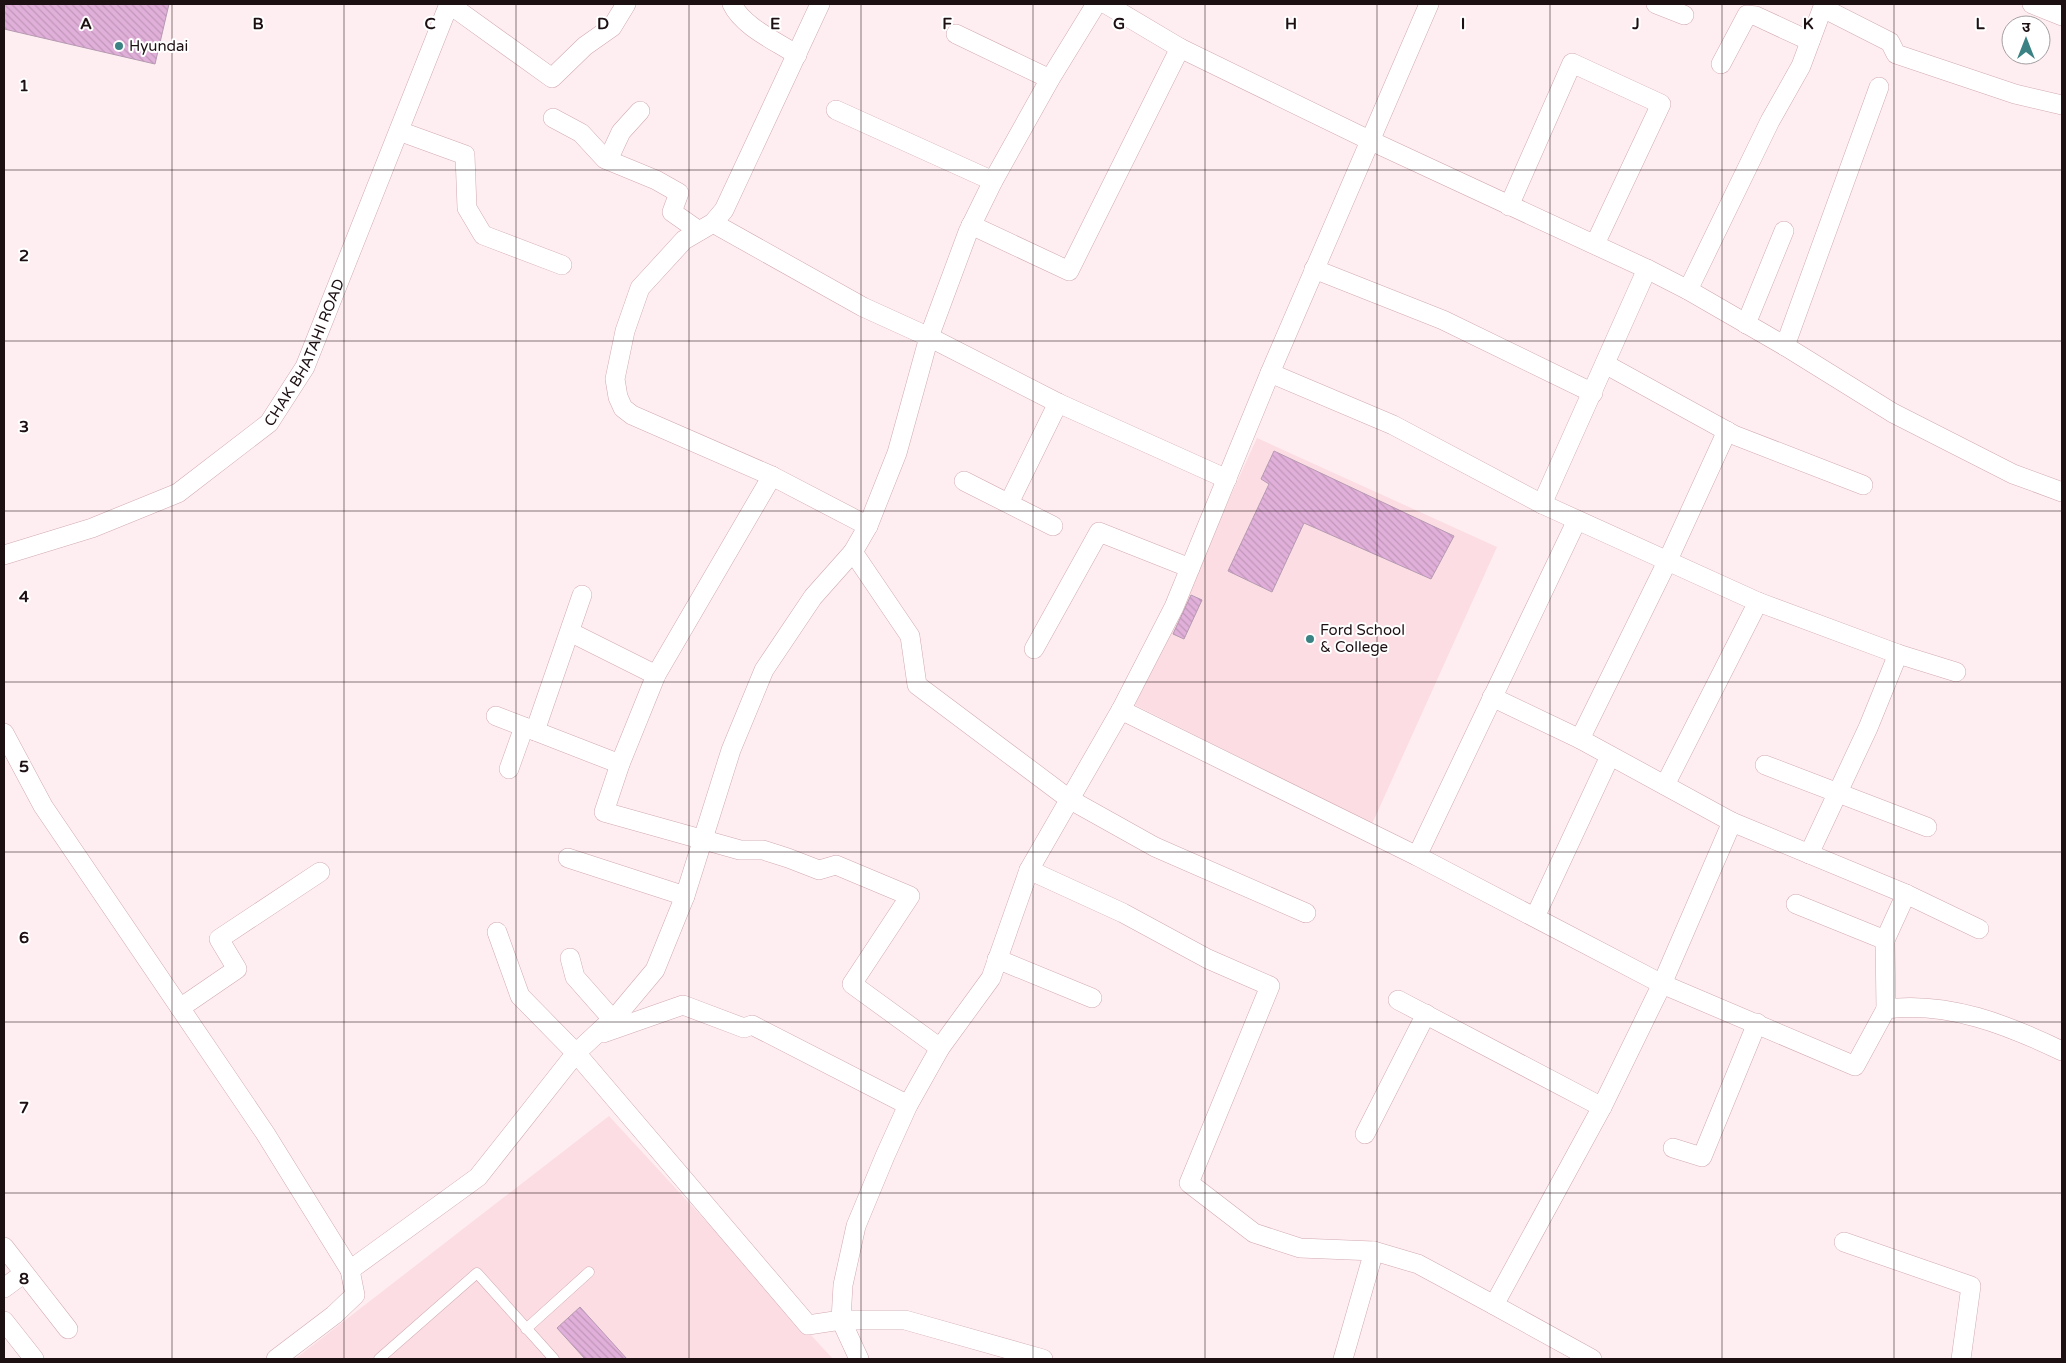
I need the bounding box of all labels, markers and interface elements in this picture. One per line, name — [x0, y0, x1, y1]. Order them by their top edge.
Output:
text: A — [80, 14, 92, 34]
text: B — [252, 14, 264, 34]
text: C — [424, 14, 436, 34]
text: D — [597, 14, 609, 34]
text: E — [770, 14, 780, 34]
text: F — [942, 14, 952, 34]
text: G — [1113, 14, 1125, 34]
text: H — [1285, 14, 1297, 34]
text: I — [1461, 14, 1465, 34]
text: J — [1631, 14, 1640, 34]
text: K — [1803, 14, 1814, 34]
text: L — [1975, 14, 1985, 34]
north arrow — [2001, 15, 2051, 65]
text: उ — [2022, 19, 2031, 36]
place label: Hyundai — [129, 37, 188, 55]
marker: Hyundai — [113, 40, 125, 52]
text: 1 — [19, 76, 29, 96]
text: 2 — [19, 246, 29, 266]
street label: CHAK BHATAHI ROAD — [260, 276, 348, 430]
text: 3 — [19, 417, 29, 437]
text: 4 — [19, 587, 29, 607]
place label: Ford School & College — [1320, 621, 1405, 656]
marker: Ford School & College — [1304, 633, 1316, 645]
text: 5 — [19, 757, 29, 777]
text: 6 — [19, 928, 29, 948]
text: 7 — [19, 1098, 29, 1118]
text: 8 — [19, 1269, 29, 1289]

